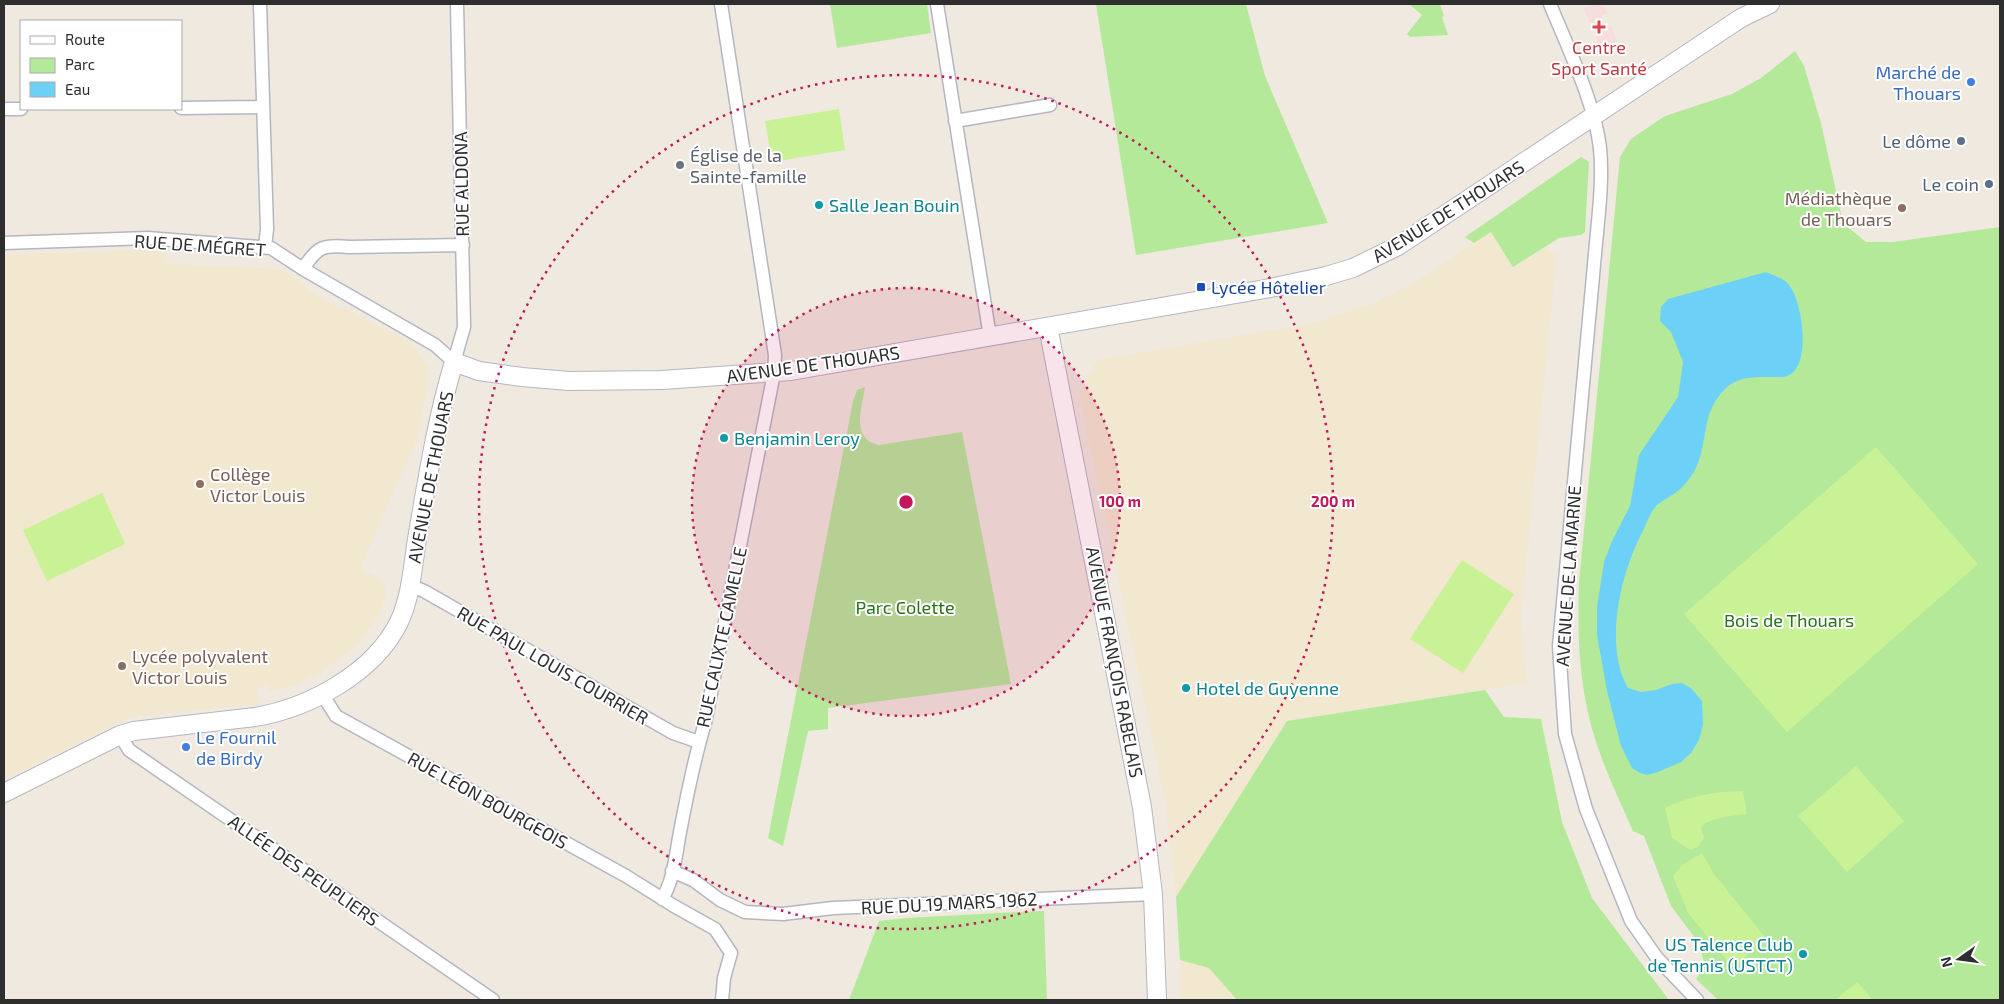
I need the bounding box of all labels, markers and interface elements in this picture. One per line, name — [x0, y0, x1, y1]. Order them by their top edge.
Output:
legend — [20, 20, 182, 110]
marker: Centre Sport Santé — [1592, 20, 1606, 34]
text: Route — [65, 30, 105, 48]
place label: Centre Sport Santé — [1551, 36, 1647, 79]
text: Parc — [65, 55, 95, 73]
place label: Marché de Thouars — [1875, 61, 1961, 104]
marker: Marché de Thouars — [1965, 76, 1977, 88]
text: Eau — [65, 80, 90, 98]
street label: RUE ALDONA — [449, 130, 473, 237]
place label: Le dôme — [1882, 130, 1951, 152]
marker: Le dôme — [1955, 135, 1967, 147]
place label: Église de la Sainte-famille — [690, 144, 807, 187]
street label: AVENUE DE THOUARS — [1368, 155, 1528, 267]
marker: Église de la Sainte-famille — [674, 159, 686, 171]
place label: Le coin — [1922, 173, 1979, 195]
marker: Le coin — [1983, 178, 1995, 190]
place label: Médiathèque de Thouars — [1785, 187, 1892, 230]
place label: Salle Jean Bouin — [829, 194, 960, 216]
marker: Salle Jean Bouin — [813, 199, 825, 211]
marker: Médiathèque de Thouars — [1896, 202, 1908, 214]
street label: RUE DE MÉGRET — [133, 229, 267, 261]
place label: Lycée Hôtelier — [1211, 276, 1326, 298]
marker: Lycée Hôtelier — [1195, 281, 1207, 293]
street label: AVENUE DE THOUARS — [725, 341, 901, 387]
street label: AVENUE DE THOUARS — [403, 389, 457, 565]
place label: Benjamin Leroy — [734, 427, 860, 449]
marker: Benjamin Leroy — [718, 432, 730, 444]
place label: Collège Victor Louis — [210, 463, 305, 506]
marker: Collège Victor Louis — [194, 478, 206, 490]
street label: AVENUE DE LA MARNE — [1551, 485, 1585, 667]
text: 100 m — [1099, 492, 1141, 510]
text: 200 m — [1311, 492, 1355, 510]
centre of rings — [897, 493, 915, 511]
street label: RUE CALIXTE CAMELLE — [691, 545, 751, 729]
street label: AVENUE FRANÇOIS RABELAIS — [1081, 545, 1148, 780]
park label: Parc Colette — [855, 596, 955, 618]
street label: RUE PAUL LOUIS COURRIER — [453, 601, 653, 729]
park label: Bois de Thouars — [1724, 609, 1854, 631]
place label: Lycée polyvalent Victor Louis — [132, 645, 268, 688]
marker: Lycée polyvalent Victor Louis — [116, 660, 128, 672]
place label: Hotel de Guyenne — [1196, 677, 1339, 699]
marker: Hotel de Guyenne — [1180, 682, 1192, 694]
place label: Le Fournil de Birdy — [196, 726, 277, 769]
marker: Le Fournil de Birdy — [180, 741, 192, 753]
street label: RUE LÉON BOURGEOIS — [404, 747, 572, 853]
street label: ALLÉE DES PEUPLIERS — [225, 810, 383, 930]
street label: RUE DU 19 MARS 1962 — [860, 887, 1038, 919]
place label: US Talence Club de Tennis (USTCT) — [1647, 933, 1793, 976]
north arrow — [1934, 934, 1984, 984]
marker: US Talence Club de Tennis (USTCT) — [1797, 948, 1809, 960]
text: N — [1936, 955, 1955, 969]

